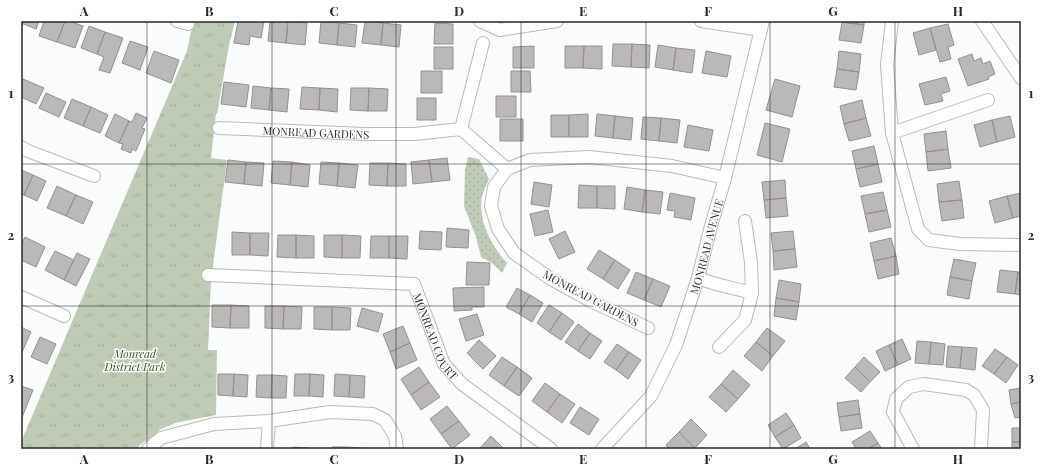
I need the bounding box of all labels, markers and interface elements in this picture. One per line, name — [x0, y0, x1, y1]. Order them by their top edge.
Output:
text: A — [79, 2, 89, 19]
text: B — [205, 2, 214, 19]
text: C — [329, 2, 339, 19]
text: D — [454, 2, 464, 19]
text: E — [579, 2, 587, 19]
text: F — [704, 2, 712, 19]
text: G — [828, 2, 838, 19]
text: H — [953, 2, 963, 19]
text: 1 — [9, 84, 14, 101]
text: 1 — [1029, 84, 1034, 101]
street label: MONREAD GARDENS — [262, 122, 369, 142]
street label: MONREAD AVENUE — [686, 197, 726, 296]
text: 2 — [8, 226, 15, 243]
text: 2 — [1028, 226, 1035, 243]
street label: MONREAD GARDENS — [541, 266, 642, 330]
street label: MONREAD COURT — [410, 291, 462, 383]
park label: Monread District Park — [104, 346, 166, 374]
text: 3 — [8, 368, 14, 385]
text: 3 — [1028, 368, 1034, 385]
text: A — [79, 450, 89, 467]
text: B — [205, 450, 214, 467]
text: C — [329, 450, 339, 467]
text: D — [454, 450, 464, 467]
text: E — [579, 450, 587, 467]
text: F — [704, 450, 712, 467]
text: G — [828, 450, 838, 467]
text: H — [953, 450, 963, 467]

